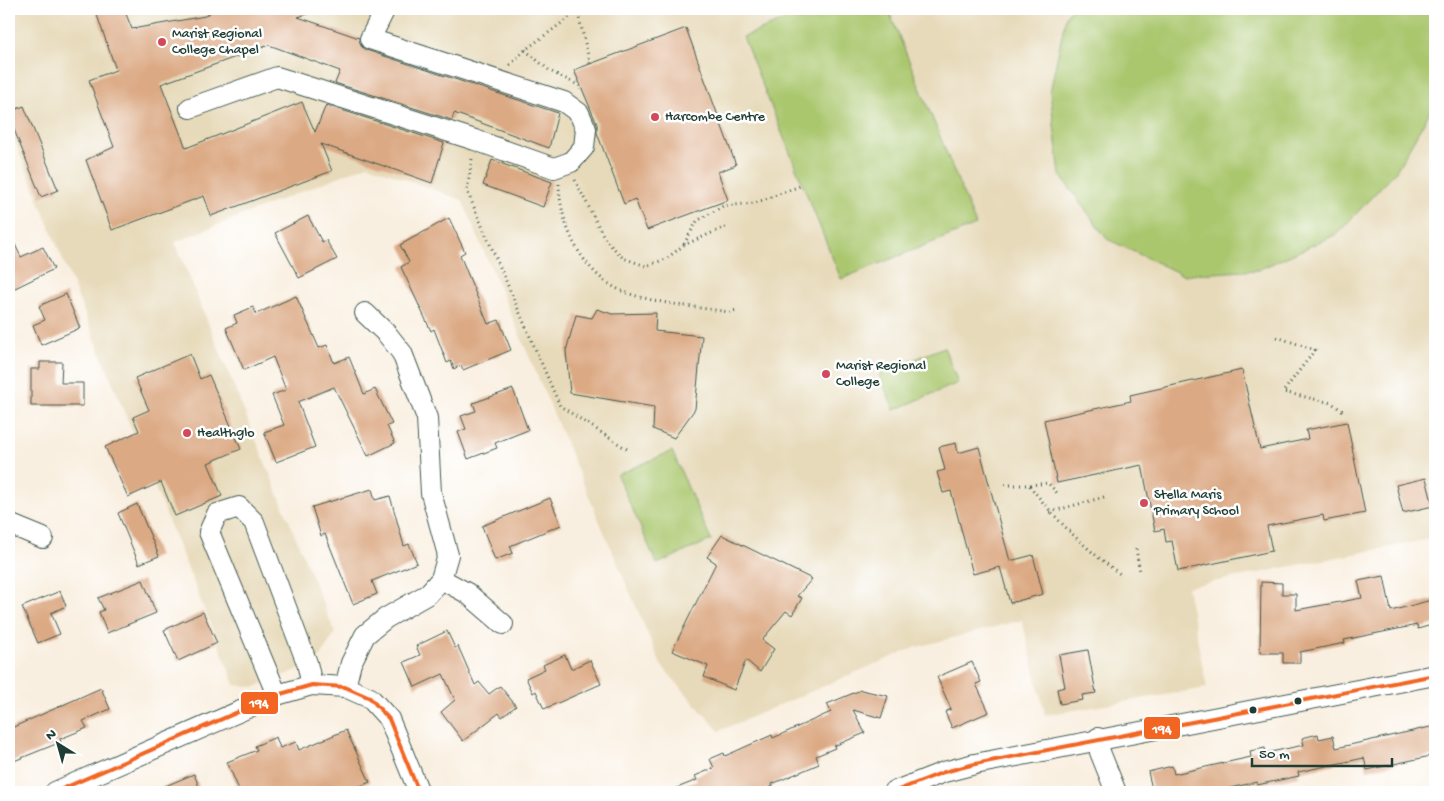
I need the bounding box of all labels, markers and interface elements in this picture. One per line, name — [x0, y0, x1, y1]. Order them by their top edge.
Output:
place label: Marist Regional College Chapel — [172, 26, 262, 59]
marker: Marist Regional College Chapel — [156, 36, 168, 48]
place label: Harcombe Centre — [665, 109, 766, 126]
marker: Harcombe Centre — [649, 111, 661, 123]
place label: Marist Regional College — [836, 358, 926, 391]
marker: Marist Regional College — [820, 368, 832, 380]
place label: Healthglo — [197, 425, 255, 442]
marker: Healthglo — [181, 427, 193, 439]
place label: Stella Maris Primary School — [1153, 487, 1239, 520]
marker: Stella Maris Primary School — [1138, 497, 1150, 509]
line badge: 194 — [240, 691, 279, 715]
text: 194 — [248, 696, 269, 713]
unlabelled marker — [1293, 696, 1303, 706]
unlabelled marker — [1248, 705, 1258, 715]
line badge: 194 — [1143, 716, 1181, 740]
north arrow — [32, 718, 82, 768]
text: 194 — [1151, 722, 1172, 739]
text: N — [43, 726, 60, 745]
scale bar — [1252, 736, 1392, 768]
text: 50 m — [1259, 746, 1290, 764]

